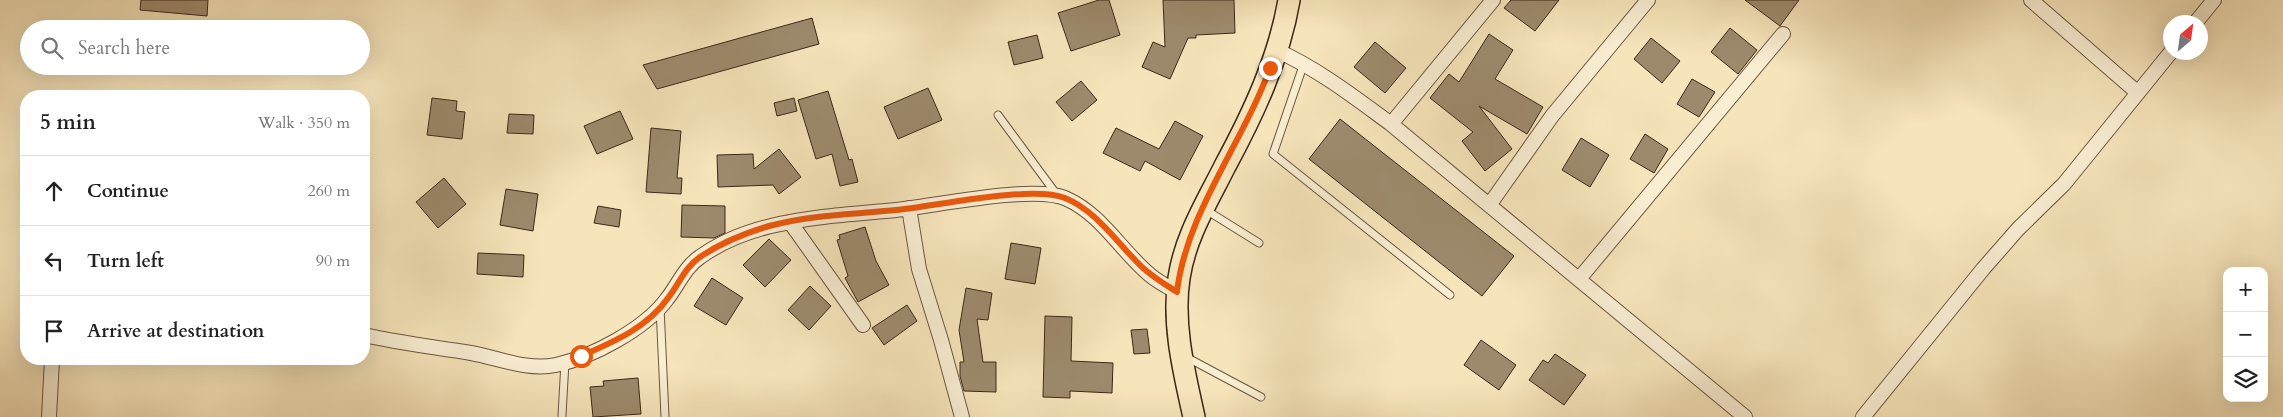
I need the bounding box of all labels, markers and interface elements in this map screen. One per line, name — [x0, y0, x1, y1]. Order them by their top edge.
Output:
north arrow — [2163, 15, 2208, 60]
search box — [20, 20, 370, 75]
icon: search — [38, 34, 66, 62]
text: Search here — [78, 35, 170, 61]
route end — [1259, 57, 1282, 80]
text: 5 min — [40, 108, 96, 137]
text: Walk · 350 m — [258, 112, 350, 134]
icon: ahead — [40, 177, 68, 205]
text: Continue — [87, 178, 169, 204]
text: 260 m — [308, 180, 350, 202]
icon: left — [40, 247, 68, 275]
text: Turn left — [87, 248, 164, 274]
text: 90 m — [316, 250, 350, 272]
map controls — [2223, 267, 2268, 402]
button: + — [2223, 267, 2268, 312]
button: − — [2223, 312, 2268, 357]
icon: arrive — [40, 317, 68, 345]
text: Arrive at destination — [87, 318, 264, 344]
route start — [570, 345, 593, 368]
button: layers — [2223, 357, 2268, 402]

